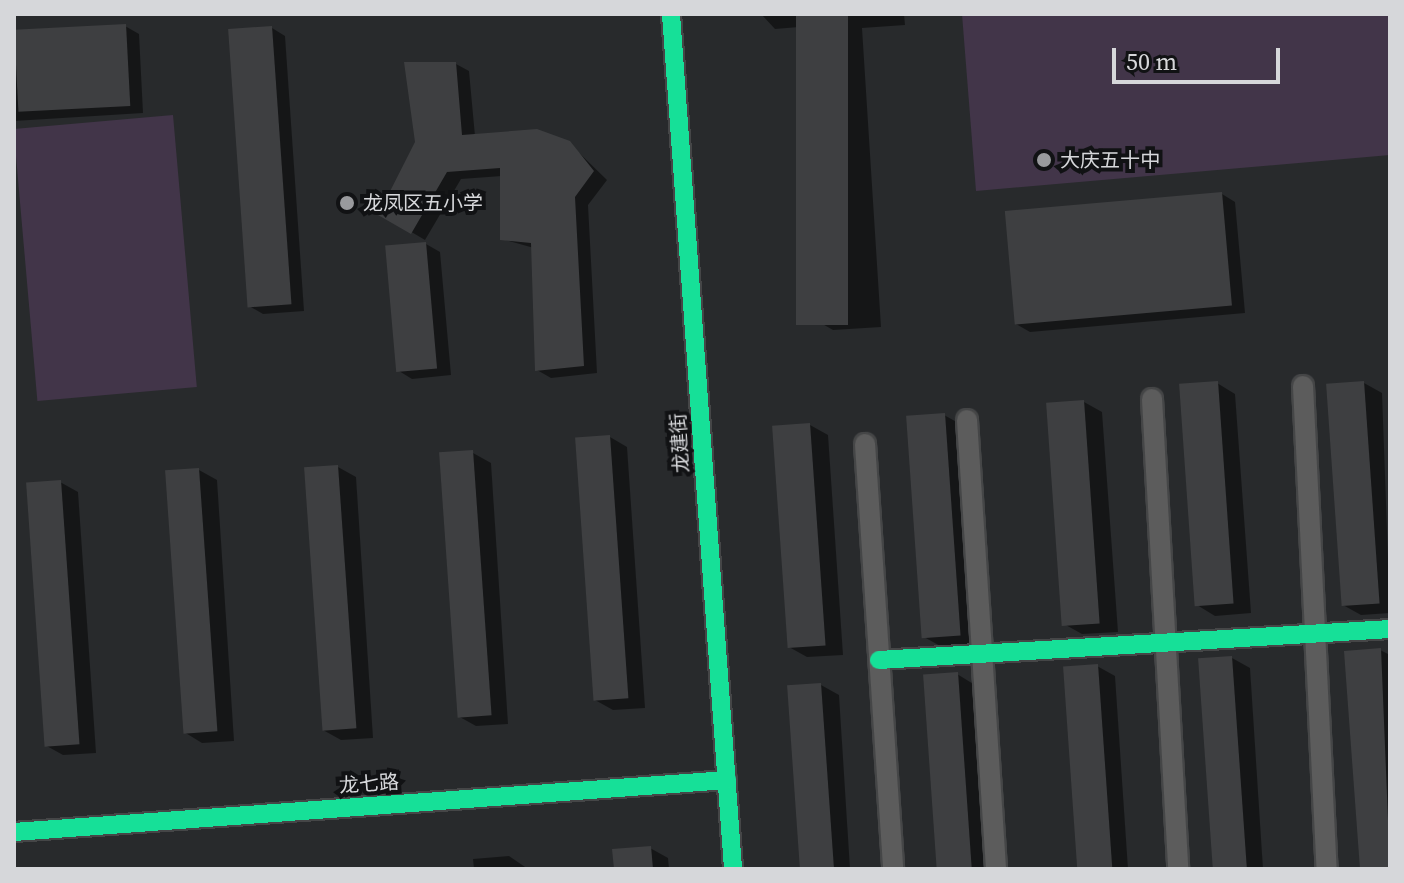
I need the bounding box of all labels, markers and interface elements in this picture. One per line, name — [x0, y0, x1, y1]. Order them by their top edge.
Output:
scale bar — [1116, 32, 1284, 82]
text: 50 m — [1126, 45, 1177, 78]
place label: 大庆五十中 — [1060, 148, 1160, 172]
marker: 大庆五十中 — [1035, 151, 1053, 169]
place label: 龙凤区五小学 — [363, 191, 483, 215]
marker: 龙凤区五小学 — [338, 194, 356, 212]
street label: 龙建街 — [666, 412, 694, 474]
street label: 龙七路 — [338, 770, 400, 798]

